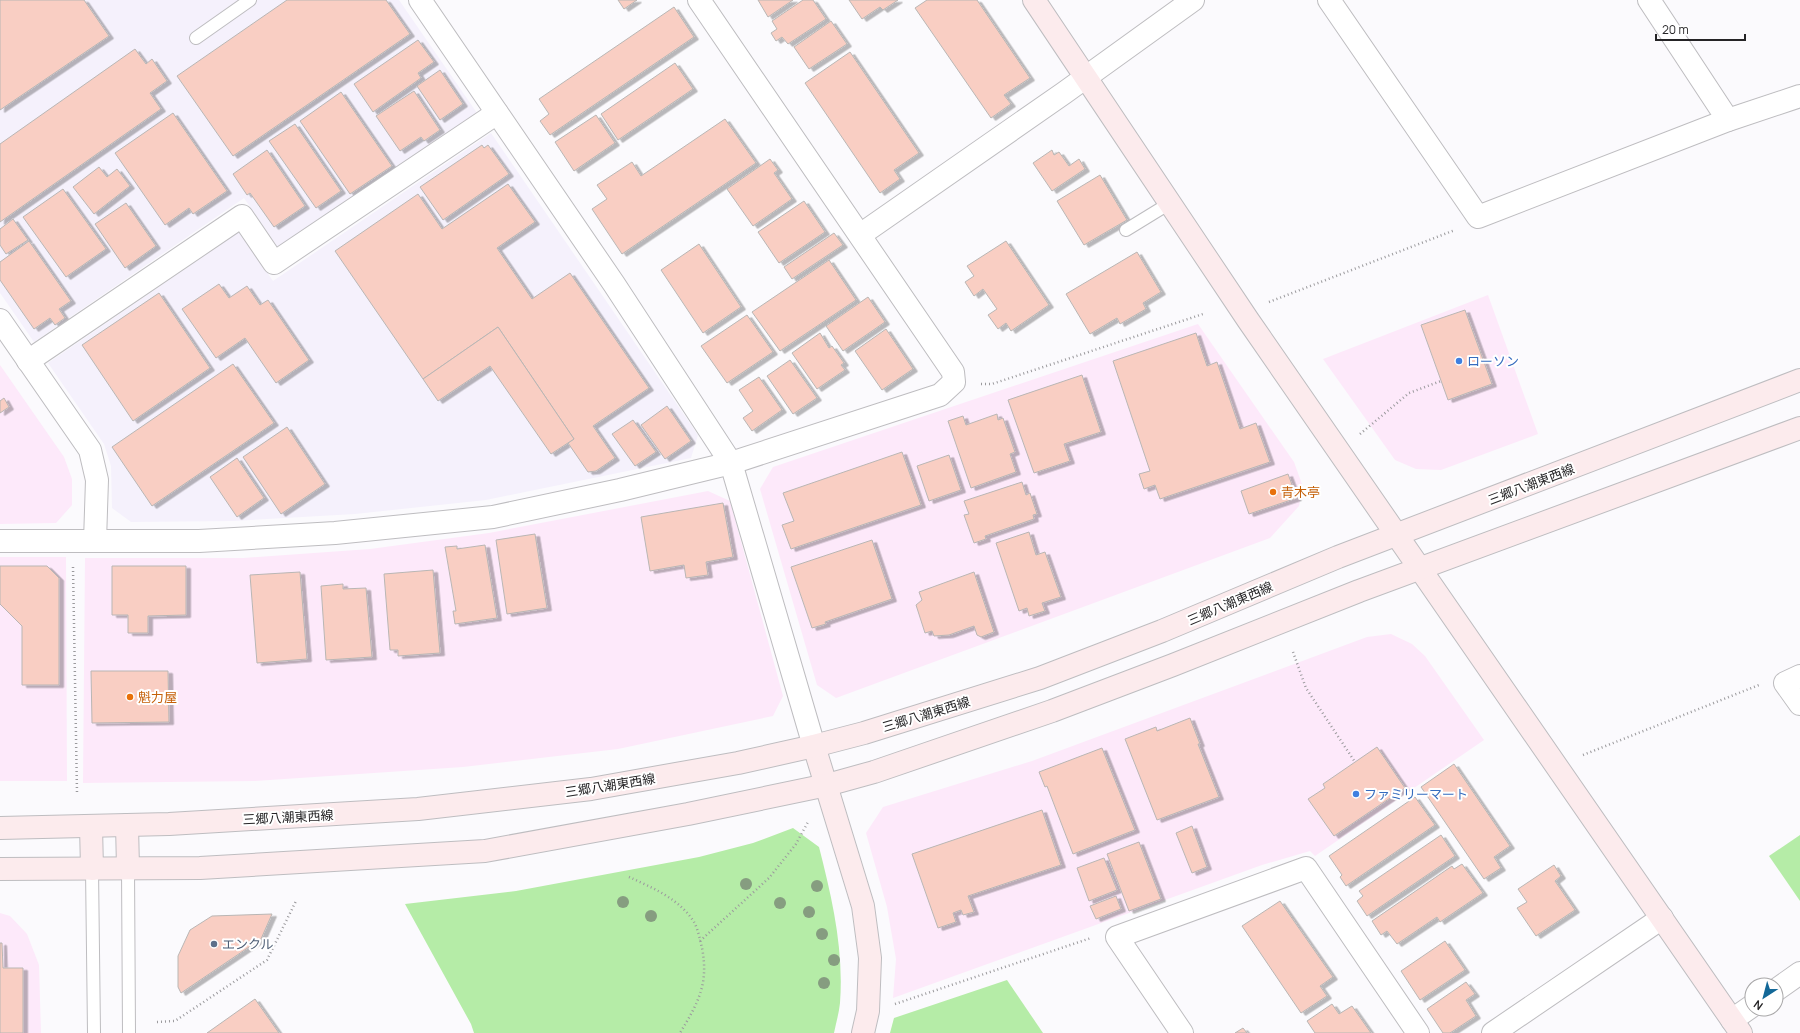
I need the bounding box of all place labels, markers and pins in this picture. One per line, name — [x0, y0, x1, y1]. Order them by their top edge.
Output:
place label: ローソン — [1467, 352, 1519, 370]
marker: ローソン — [1454, 356, 1464, 366]
place label: 青木亭 — [1281, 483, 1320, 501]
marker: 青木亭 — [1268, 487, 1278, 497]
place label: 魁力屋 — [138, 688, 177, 706]
marker: 魁力屋 — [125, 692, 135, 702]
place label: ファミリーマート — [1364, 785, 1468, 803]
marker: ファミリーマート — [1351, 789, 1361, 799]
place label: エンクル — [222, 935, 274, 953]
marker: エンクル — [209, 939, 219, 949]

